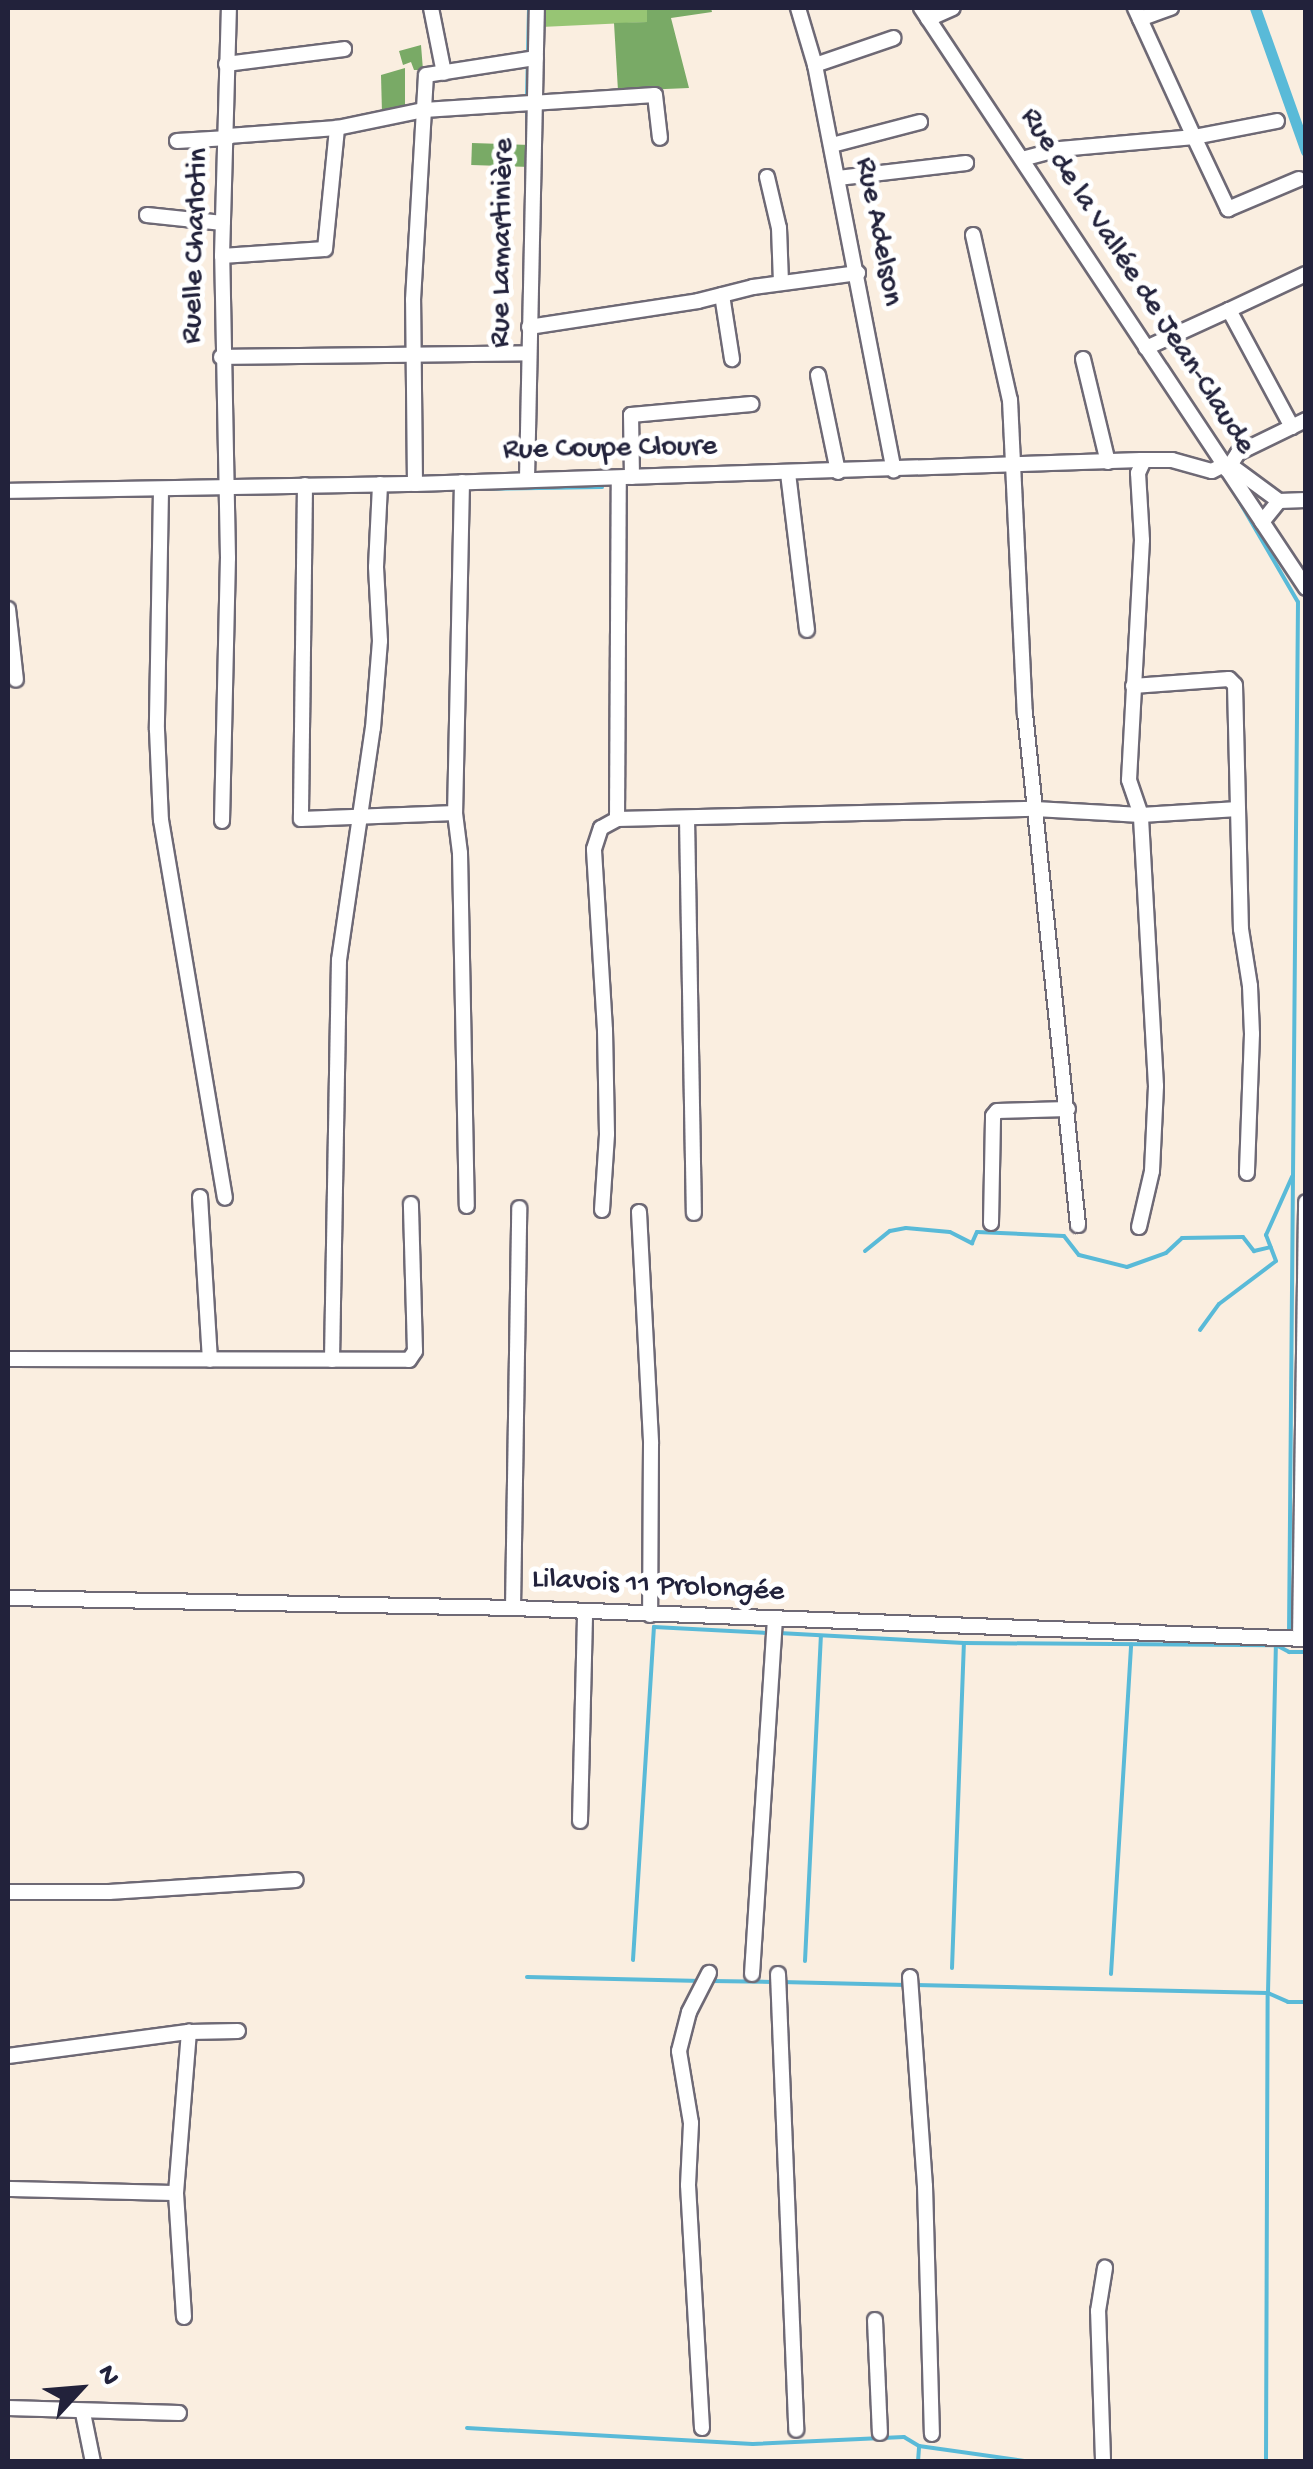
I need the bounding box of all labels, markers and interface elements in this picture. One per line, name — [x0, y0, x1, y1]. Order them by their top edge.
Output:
street label: Rue de la Vallée de Jean-Claude — [1010, 102, 1262, 462]
street label: Rue Lamartinière — [484, 138, 524, 348]
street label: Ruelle Charlotin — [176, 147, 218, 345]
street label: Rue Adelson — [845, 155, 909, 309]
street label: Rue Coupe Cloure — [503, 430, 717, 470]
street label: Lilavois 11 Prolongée — [531, 1562, 785, 1612]
north arrow — [30, 2339, 130, 2439]
text: N — [89, 2360, 126, 2391]

